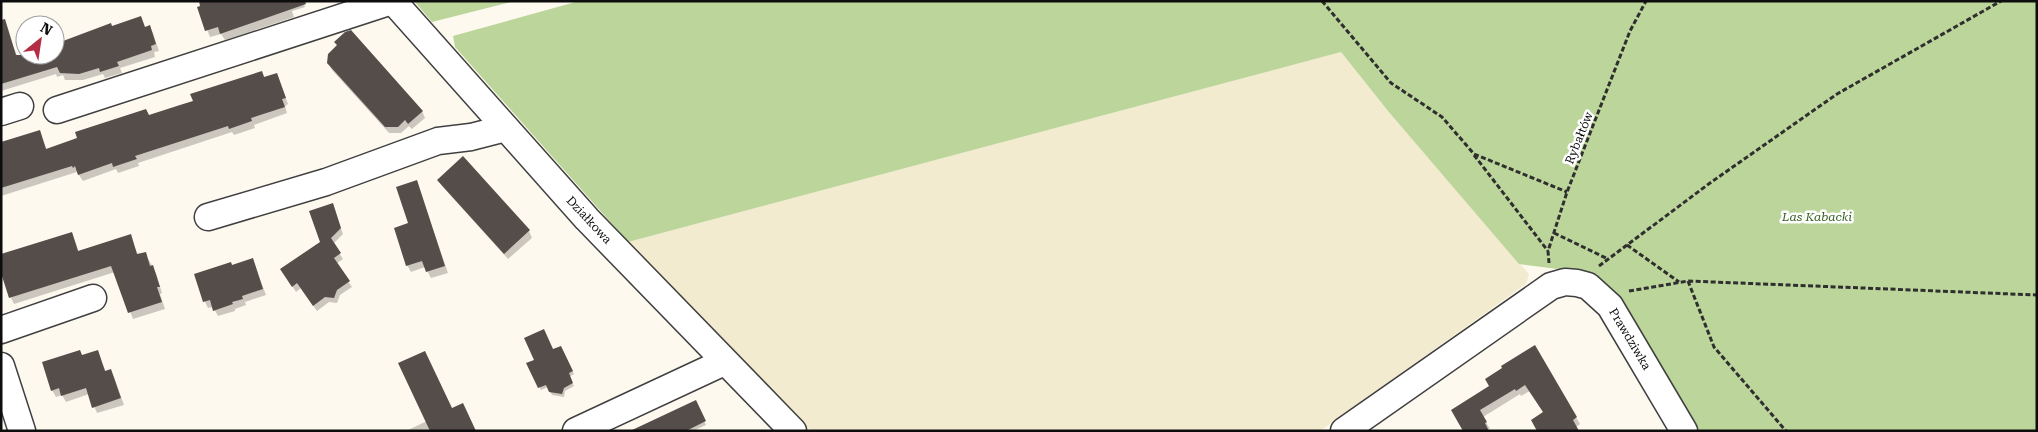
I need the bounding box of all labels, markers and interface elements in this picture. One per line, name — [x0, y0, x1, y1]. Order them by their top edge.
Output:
north arrow — [15, 15, 65, 65]
text: N — [38, 19, 55, 38]
street label: Rybałtów — [1562, 110, 1596, 166]
street label: Działkowa — [564, 193, 615, 247]
park label: Las Kabacki — [1781, 210, 1852, 224]
street label: Prawdziwka — [1606, 306, 1654, 373]

